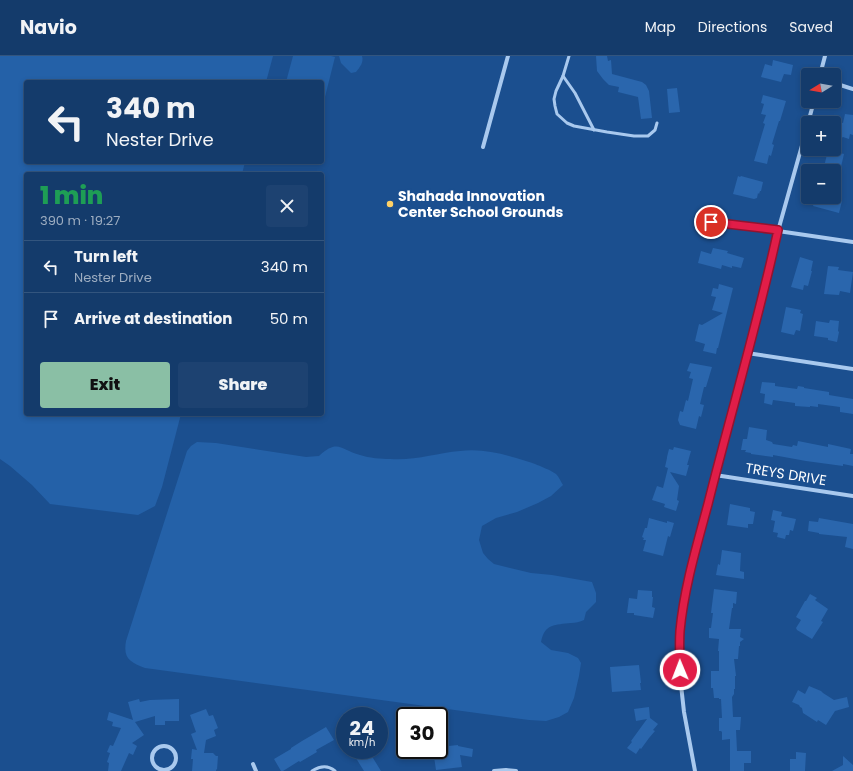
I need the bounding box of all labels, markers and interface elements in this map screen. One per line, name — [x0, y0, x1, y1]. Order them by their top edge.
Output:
text: Navio — [20, 14, 77, 41]
text: Map — [645, 17, 676, 37]
text: Directions — [698, 17, 767, 37]
text: Saved — [789, 17, 833, 37]
north arrow — [801, 68, 841, 108]
map controls — [801, 68, 841, 204]
text: 340 m — [106, 89, 196, 128]
icon: left — [40, 96, 92, 148]
button: + — [801, 116, 841, 156]
text: Nester Drive — [106, 127, 214, 152]
button: − — [801, 164, 841, 204]
text: 1 min — [40, 179, 103, 212]
button: close — [266, 185, 308, 227]
place label: Shahada Innovation Center School Grounds — [398, 186, 563, 222]
marker: Shahada Innovation Center School Grounds — [385, 199, 395, 209]
pin — [694, 205, 728, 239]
text: 390 m · 19:27 — [40, 211, 120, 230]
icon: arrive — [700, 211, 722, 233]
text: Turn left — [74, 246, 138, 267]
icon: left — [40, 256, 62, 278]
text: 340 m — [261, 256, 308, 277]
text: Nester Drive — [74, 268, 152, 287]
icon: arrive — [40, 308, 62, 330]
text: Arrive at destination — [74, 308, 232, 329]
text: 50 m — [270, 308, 308, 329]
button: Exit — [40, 362, 170, 408]
button: Share — [178, 362, 308, 408]
street label: TREYS DRIVE — [744, 458, 828, 490]
position arrow — [659, 649, 701, 691]
speed limit sign: 30 — [396, 707, 448, 759]
text: 24 — [350, 714, 374, 742]
text: km/h — [349, 735, 375, 750]

